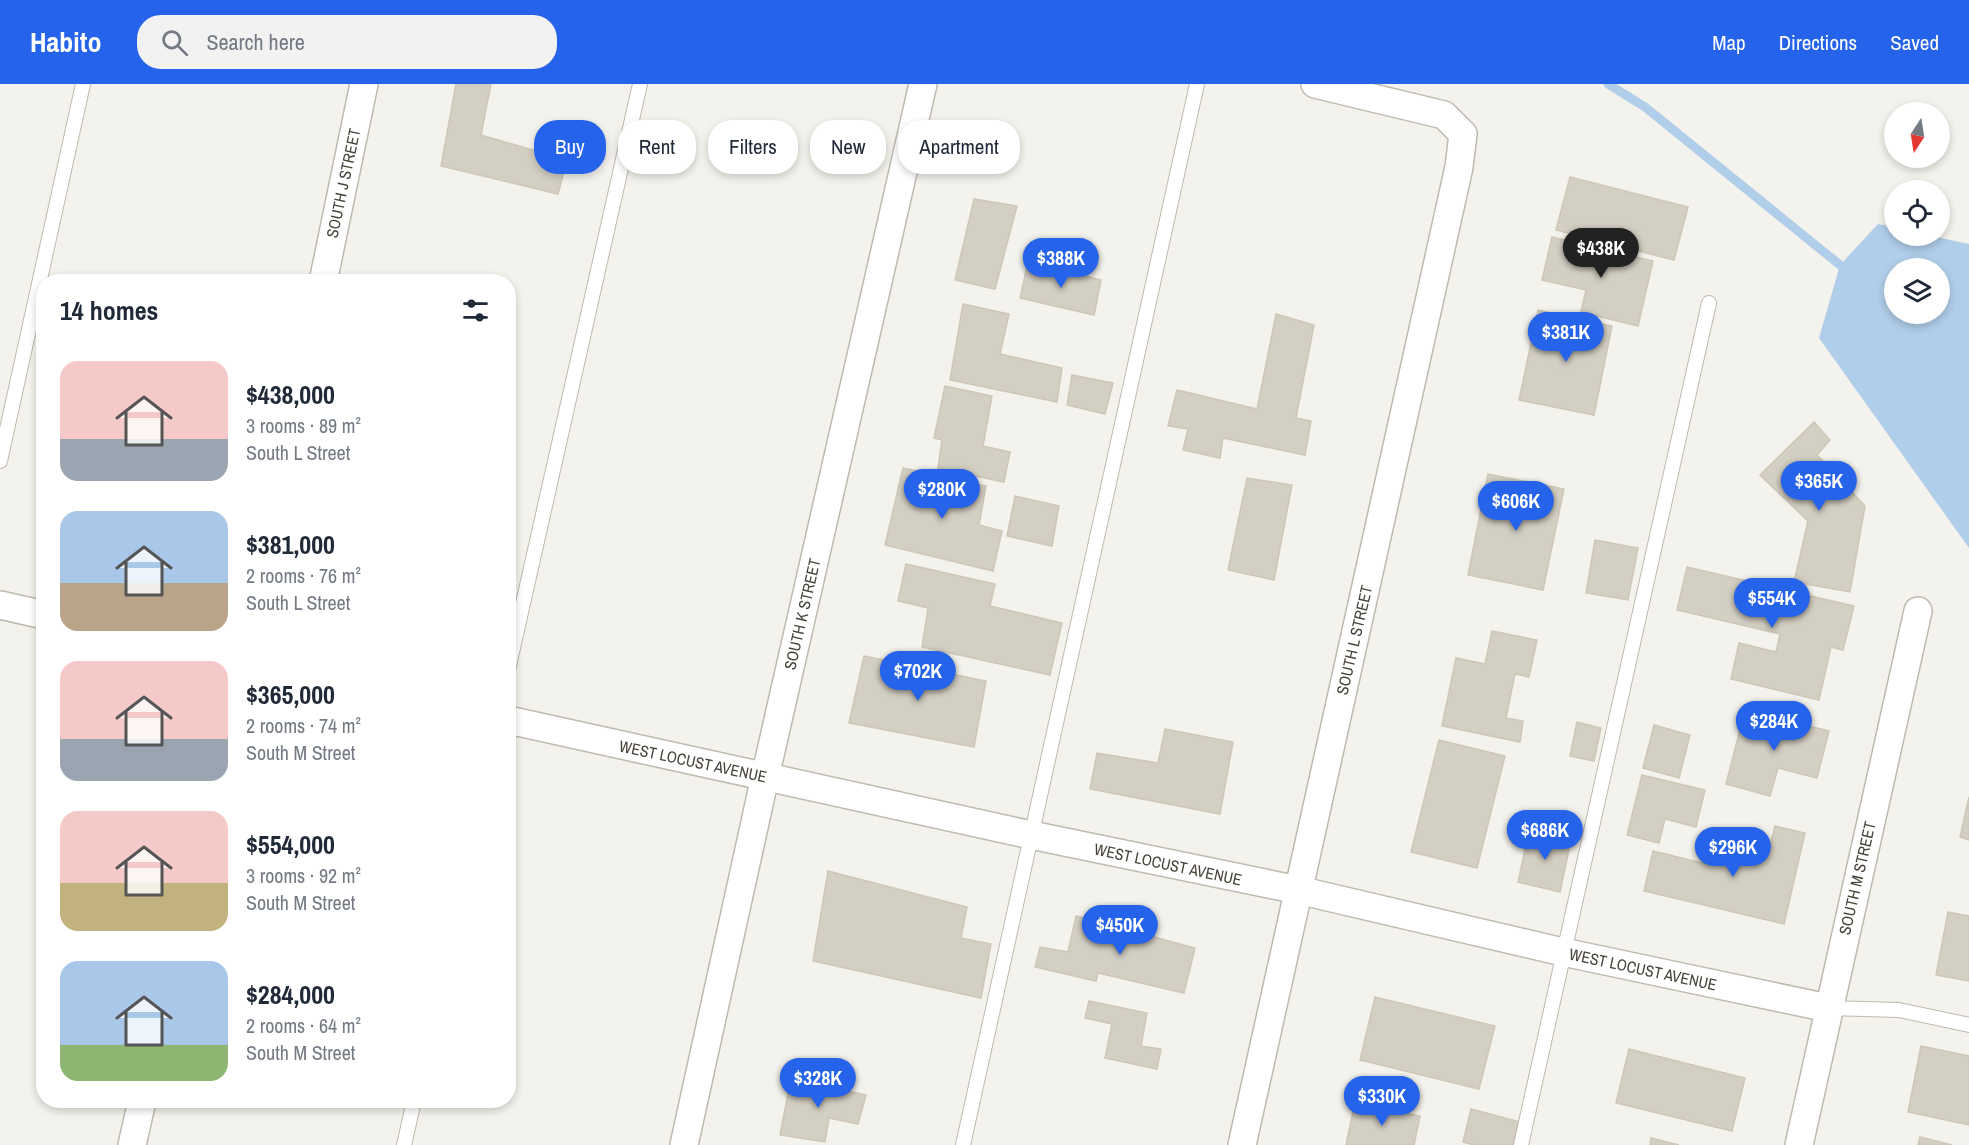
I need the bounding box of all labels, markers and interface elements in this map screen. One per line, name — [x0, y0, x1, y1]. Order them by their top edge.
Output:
search box — [137, 15, 557, 69]
text: Habito — [30, 23, 101, 61]
icon: search — [158, 26, 191, 59]
text: Search here — [206, 27, 305, 57]
text: Map — [1712, 28, 1746, 57]
text: Directions — [1779, 28, 1857, 57]
text: Saved — [1890, 28, 1939, 57]
north arrow — [1884, 102, 1950, 168]
map controls — [1884, 102, 1950, 324]
chip: Buy — [534, 120, 606, 174]
chip: Rent — [618, 120, 696, 174]
chip: Filters — [708, 120, 798, 174]
chip: New — [810, 120, 886, 174]
chip: Apartment — [898, 120, 1020, 174]
street label: SOUTH J STREET — [321, 126, 365, 240]
button: locate — [1884, 180, 1950, 246]
pin: $438K — [1559, 228, 1643, 279]
text: $438K — [1577, 234, 1625, 261]
pin: $388K — [1019, 238, 1103, 289]
text: $388K — [1037, 244, 1085, 271]
button: layers — [1884, 258, 1950, 324]
text: 14 homes — [60, 293, 158, 328]
icon: filters — [459, 294, 492, 327]
pin: $381K — [1524, 312, 1608, 363]
text: $381K — [1542, 318, 1590, 345]
text: $438,000 — [246, 377, 335, 412]
icon: home — [108, 385, 180, 457]
text: 3 rooms · 89 m² — [246, 412, 361, 439]
text: South L Street — [246, 439, 350, 466]
pin: $365K — [1777, 461, 1861, 512]
text: $365K — [1795, 467, 1843, 494]
pin: $280K — [900, 469, 984, 520]
text: $280K — [918, 475, 966, 502]
pin: $606K — [1474, 481, 1558, 532]
text: $606K — [1492, 487, 1540, 514]
text: $381,000 — [246, 527, 335, 562]
icon: home — [108, 535, 180, 607]
street label: SOUTH K STREET — [778, 556, 826, 672]
text: 2 rooms · 76 m² — [246, 562, 361, 589]
pin: $554K — [1730, 578, 1814, 629]
street label: SOUTH L STREET — [1331, 583, 1377, 697]
text: $554K — [1748, 584, 1796, 611]
text: South L Street — [246, 589, 350, 616]
pin: $702K — [876, 651, 960, 702]
text: $702K — [894, 657, 942, 684]
text: $365,000 — [246, 677, 335, 712]
icon: home — [108, 685, 180, 757]
pin: $284K — [1732, 701, 1816, 752]
text: $284K — [1750, 707, 1798, 734]
text: 2 rooms · 74 m² — [246, 712, 361, 739]
street label: WEST LOCUST AVENUE — [617, 735, 769, 787]
text: South M Street — [246, 739, 355, 766]
pin: $686K — [1503, 810, 1587, 861]
text: $686K — [1521, 816, 1569, 843]
street label: SOUTH M STREET — [1833, 819, 1881, 937]
text: $554,000 — [246, 827, 335, 862]
pin: $296K — [1691, 827, 1775, 878]
text: $296K — [1709, 833, 1757, 860]
icon: home — [108, 835, 180, 907]
street label: WEST LOCUST AVENUE — [1092, 838, 1244, 890]
text: 3 rooms · 92 m² — [246, 862, 361, 889]
text: South M Street — [246, 889, 355, 916]
pin: $450K — [1078, 905, 1162, 956]
text: $450K — [1096, 911, 1144, 938]
street label: WEST LOCUST AVENUE — [1567, 943, 1719, 995]
text: $284,000 — [246, 977, 335, 1012]
icon: home — [108, 985, 180, 1057]
text: 2 rooms · 64 m² — [246, 1012, 361, 1039]
text: South M Street — [246, 1039, 355, 1066]
pin: $328K — [776, 1058, 860, 1109]
text: $328K — [794, 1064, 842, 1091]
pin: $330K — [1340, 1076, 1424, 1127]
text: $330K — [1358, 1082, 1406, 1109]

